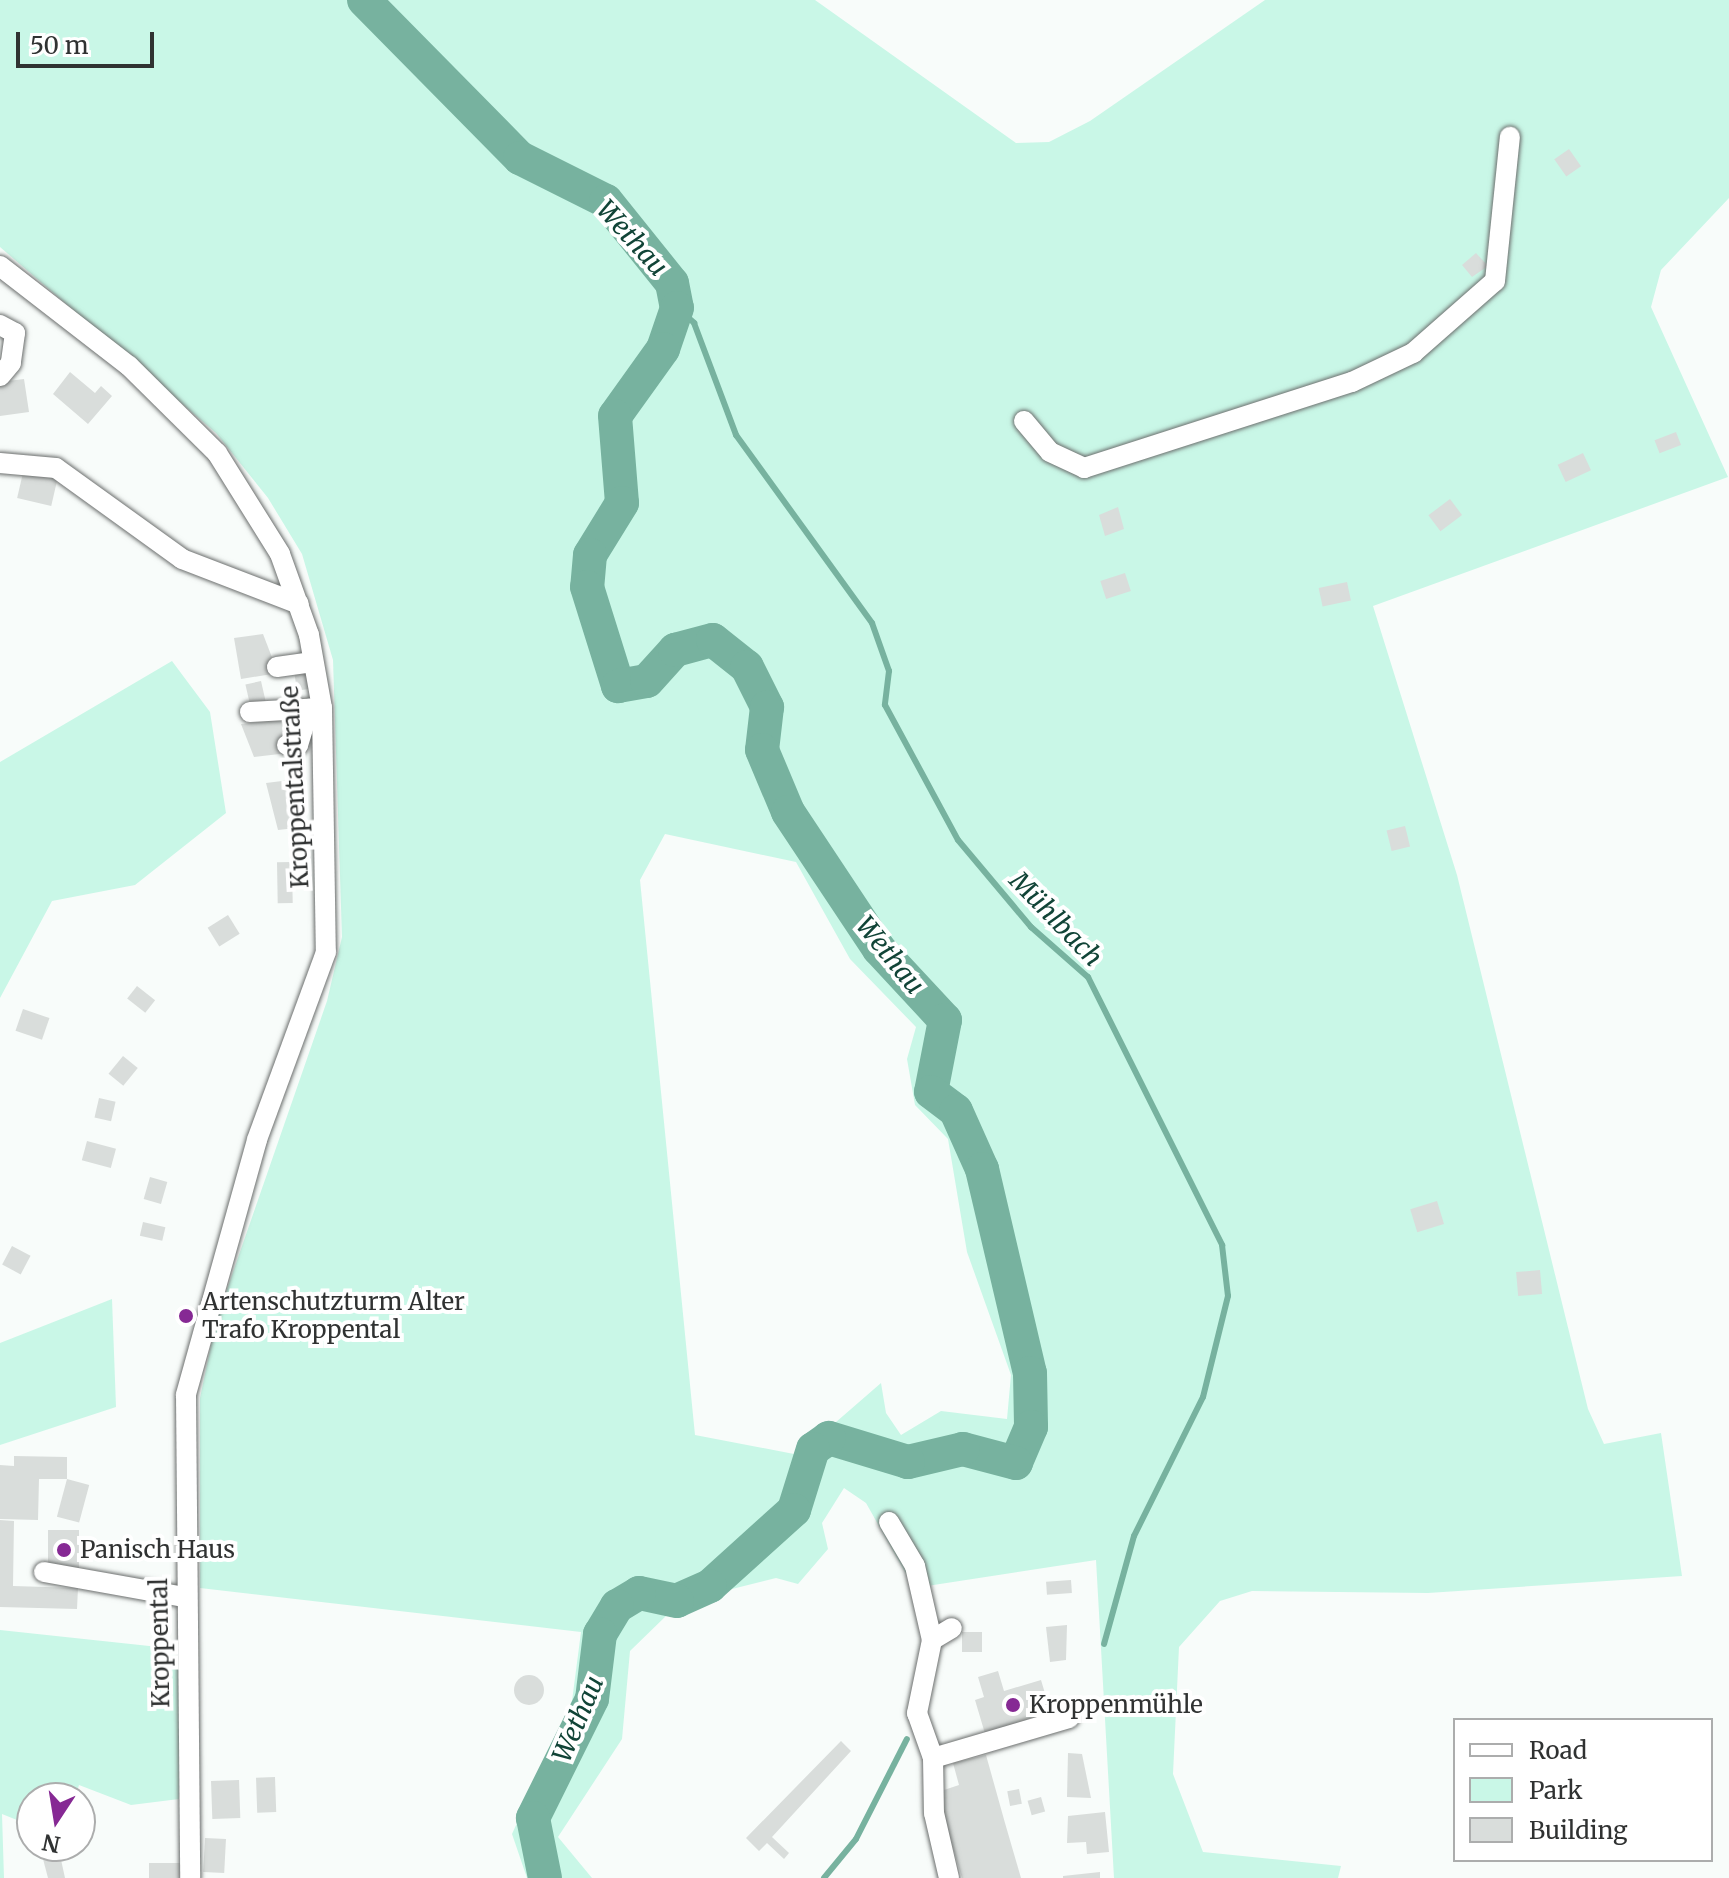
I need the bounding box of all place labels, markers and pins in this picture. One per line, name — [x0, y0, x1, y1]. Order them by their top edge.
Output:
place label: Artenschutzturm Alter Trafo Kroppental — [202, 1288, 465, 1344]
marker: Artenschutzturm Alter Trafo Kroppental — [177, 1307, 195, 1325]
place label: Panisch Haus — [80, 1536, 235, 1564]
marker: Panisch Haus — [55, 1541, 73, 1559]
place label: Kroppenmühle — [1029, 1691, 1203, 1719]
marker: Kroppenmühle — [1004, 1696, 1022, 1714]

